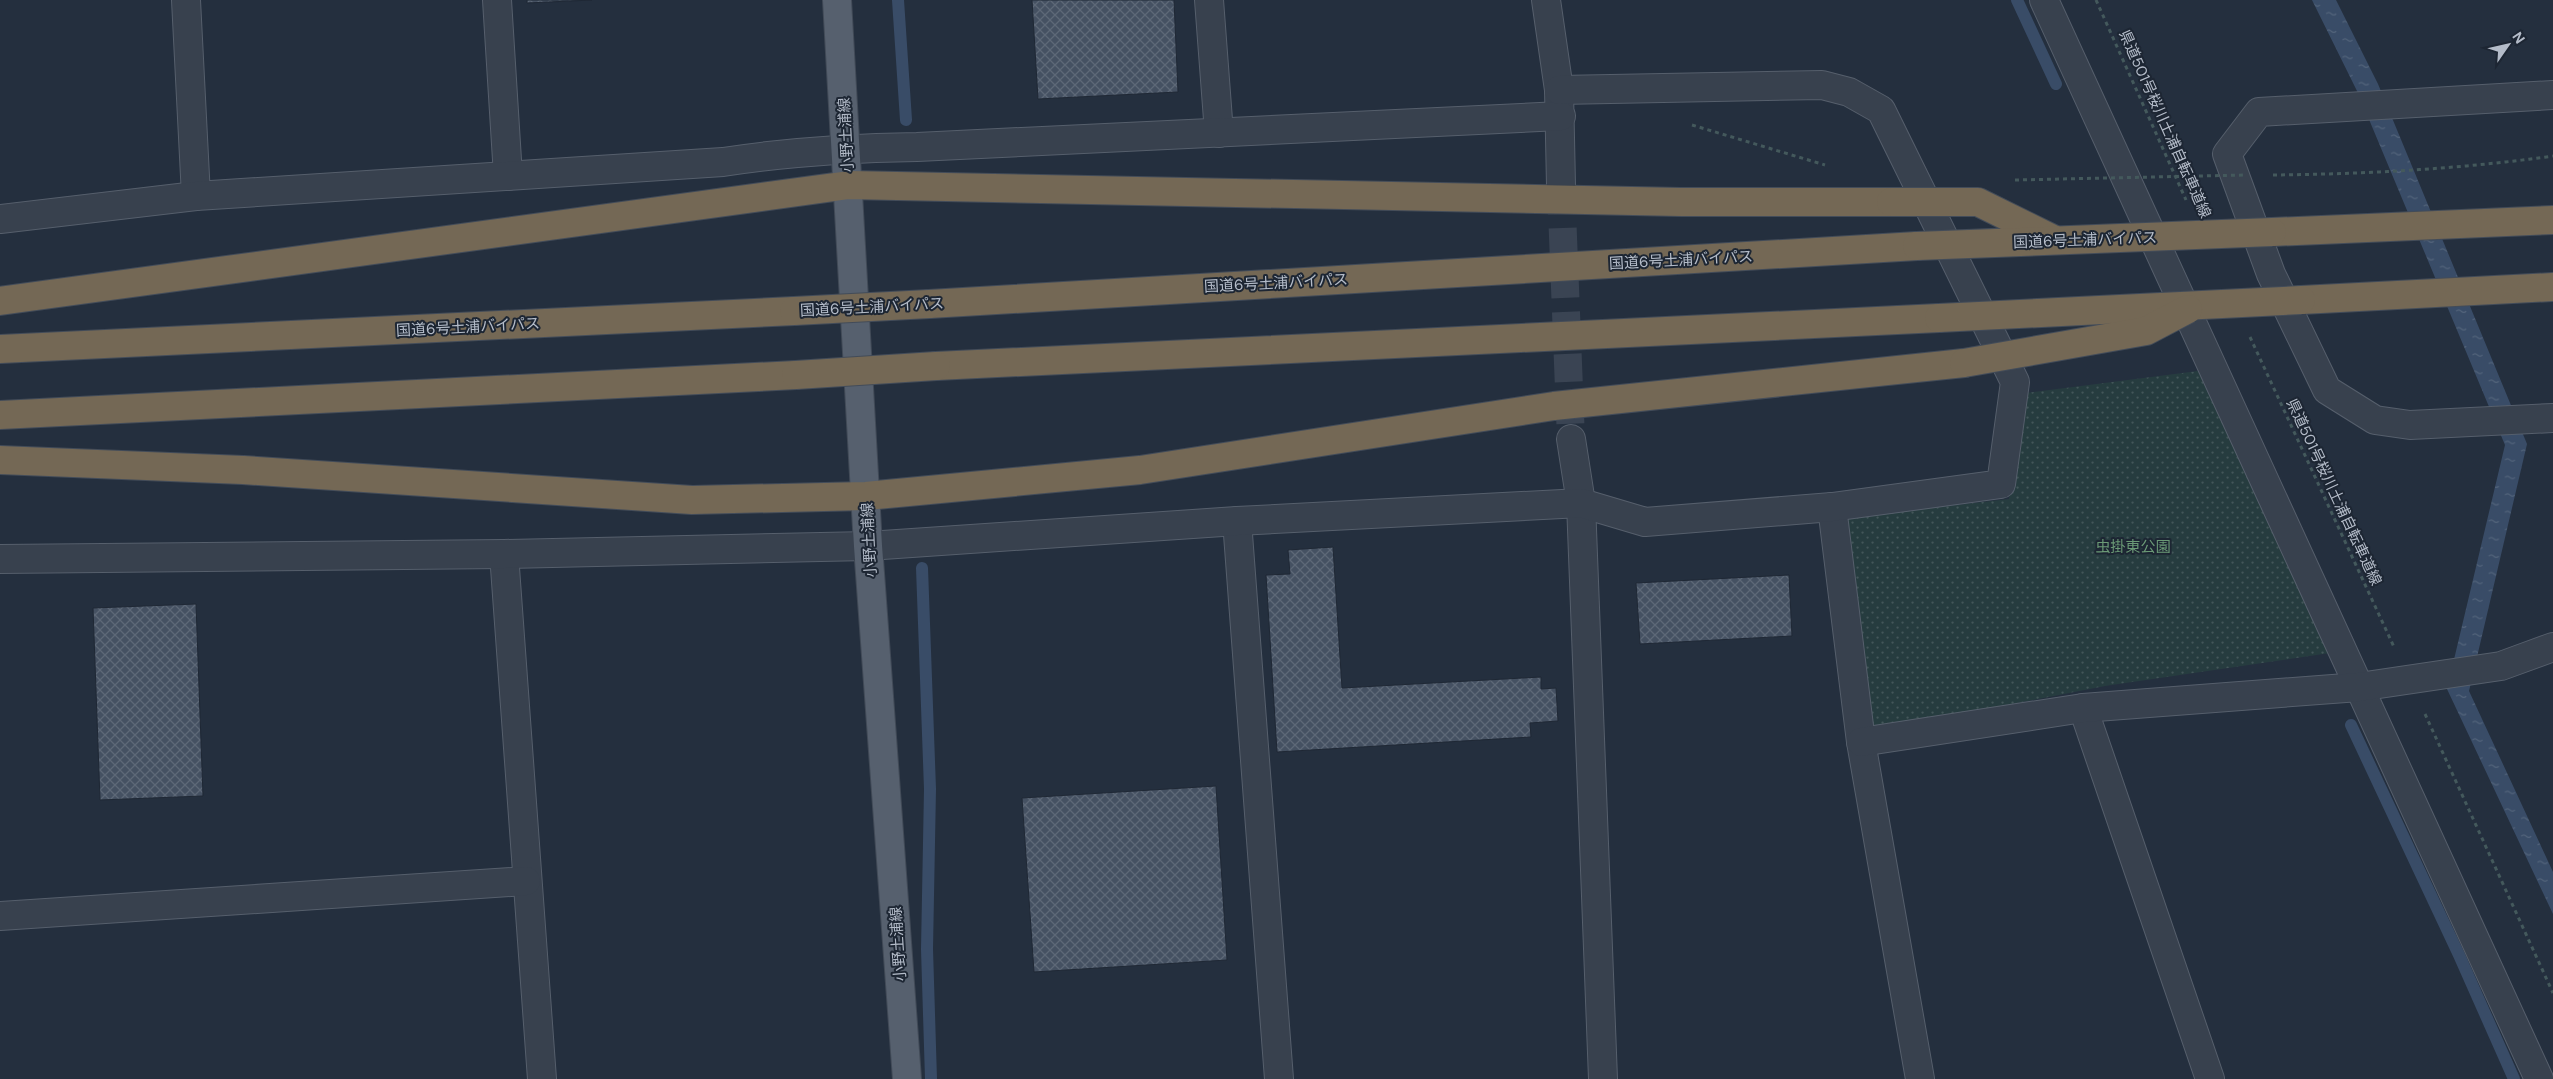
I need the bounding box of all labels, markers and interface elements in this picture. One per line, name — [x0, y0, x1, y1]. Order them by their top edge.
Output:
north arrow — [2483, 20, 2533, 70]
street label: 県道501号桜川土浦自転車道線 — [2114, 27, 2216, 221]
text: N — [2508, 28, 2529, 47]
street label: 小野土浦線 — [834, 97, 858, 173]
street label: 国道6号土浦バイパス — [2013, 227, 2157, 253]
street label: 国道6号土浦バイパス — [1609, 246, 1753, 274]
street label: 国道6号土浦バイパス — [1204, 269, 1348, 297]
street label: 国道6号土浦バイパス — [800, 293, 944, 321]
street label: 国道6号土浦バイパス — [396, 313, 540, 341]
street label: 県道501号桜川土浦自転車道線 — [2282, 395, 2386, 589]
street label: 小野土浦線 — [857, 502, 881, 578]
park label: 虫掛東公園 — [2095, 537, 2171, 557]
street label: 小野土浦線 — [885, 906, 911, 982]

